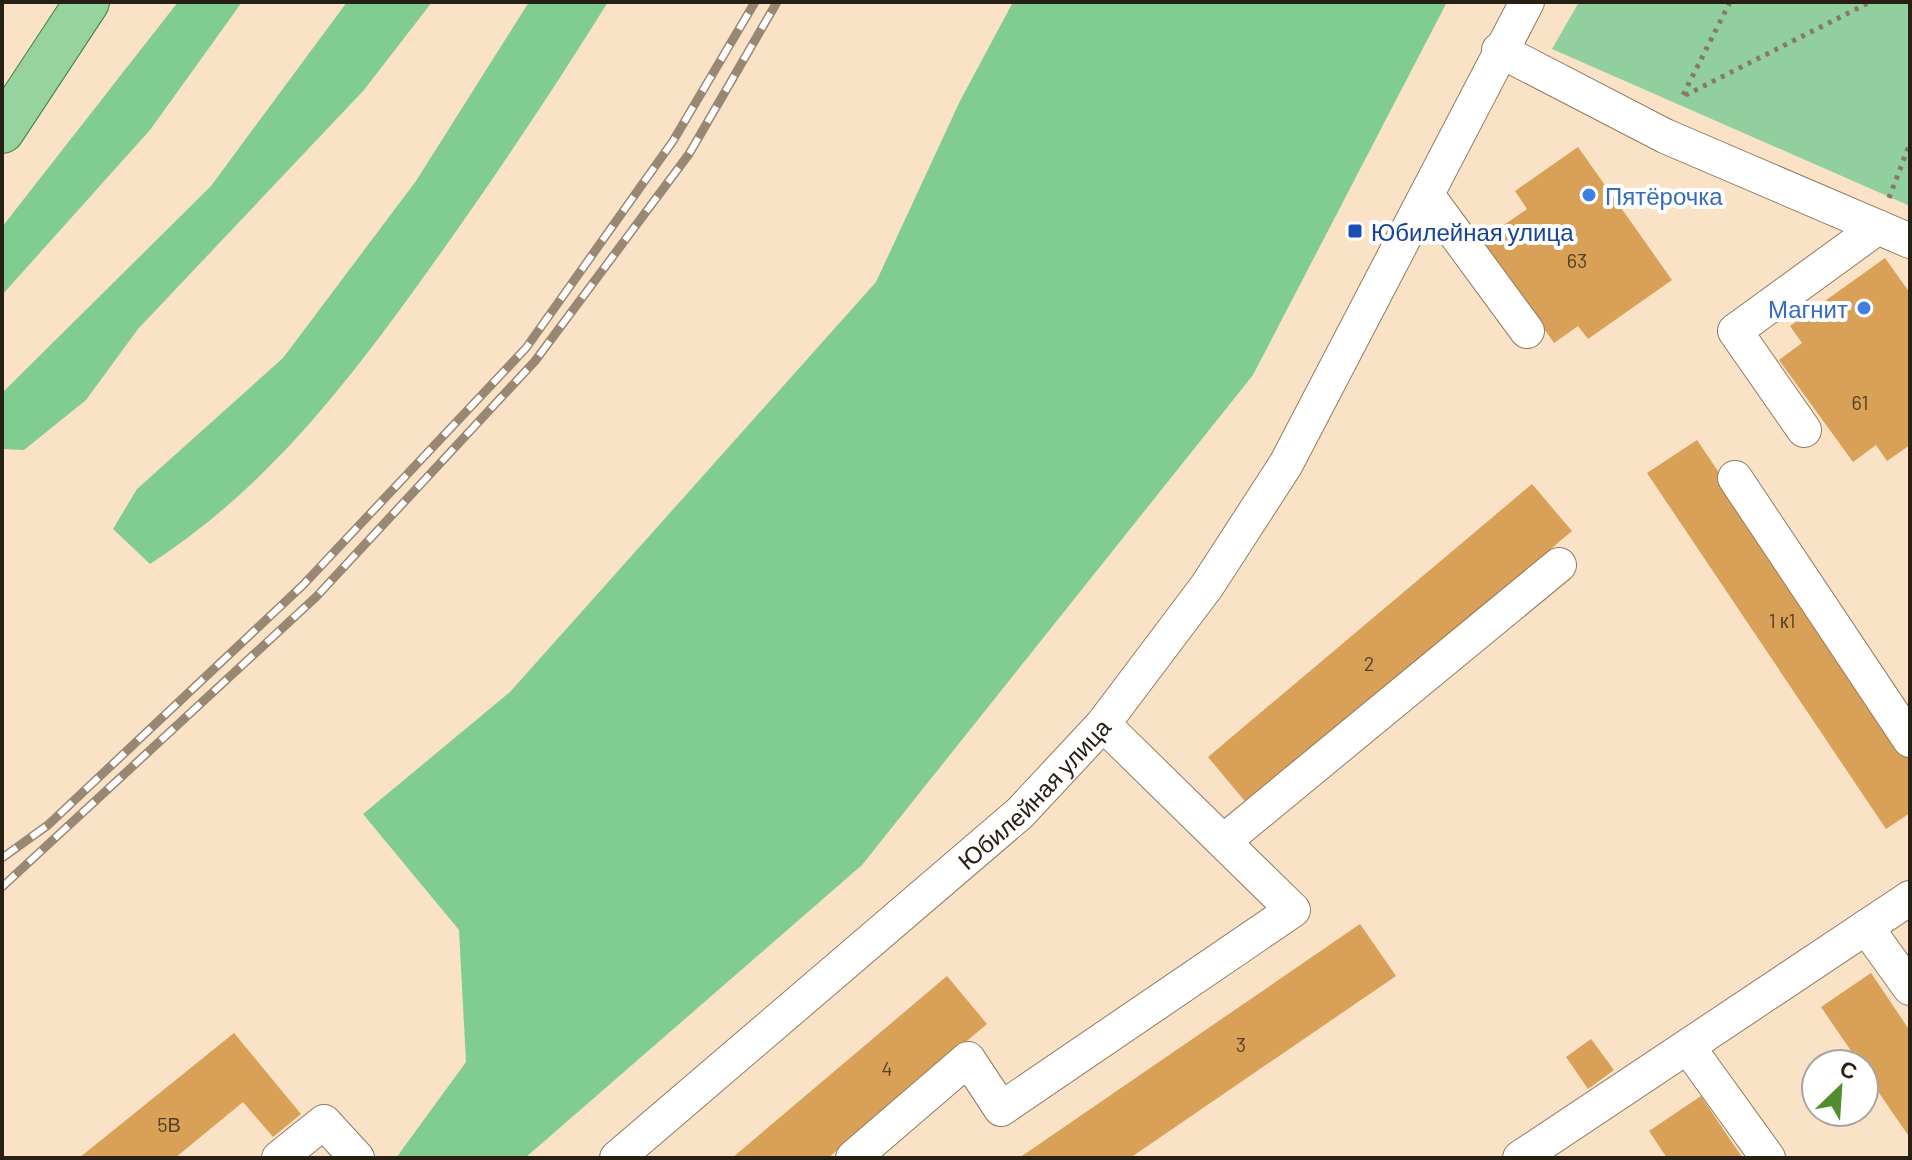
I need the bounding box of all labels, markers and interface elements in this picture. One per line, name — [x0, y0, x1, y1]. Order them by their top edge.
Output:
place label: Пятёрочка — [1605, 181, 1723, 210]
marker: Пятёрочка — [1580, 186, 1598, 204]
place label: Юбилейная улица — [1371, 217, 1574, 246]
marker: Юбилейная улица — [1346, 222, 1364, 240]
house number: 63 — [1567, 248, 1587, 272]
place label: Магнит — [1768, 294, 1848, 323]
marker: Магнит — [1855, 299, 1873, 317]
house number: 61 — [1852, 390, 1868, 414]
house number: 1 к1 — [1769, 608, 1795, 632]
house number: 2 — [1364, 651, 1374, 675]
street label: Юбилейная улица — [951, 711, 1116, 875]
house number: 3 — [1236, 1032, 1246, 1056]
north arrow — [1800, 1048, 1880, 1128]
text: С — [1836, 1054, 1862, 1084]
house number: 4 — [881, 1056, 893, 1080]
house number: 5В — [157, 1112, 181, 1136]

